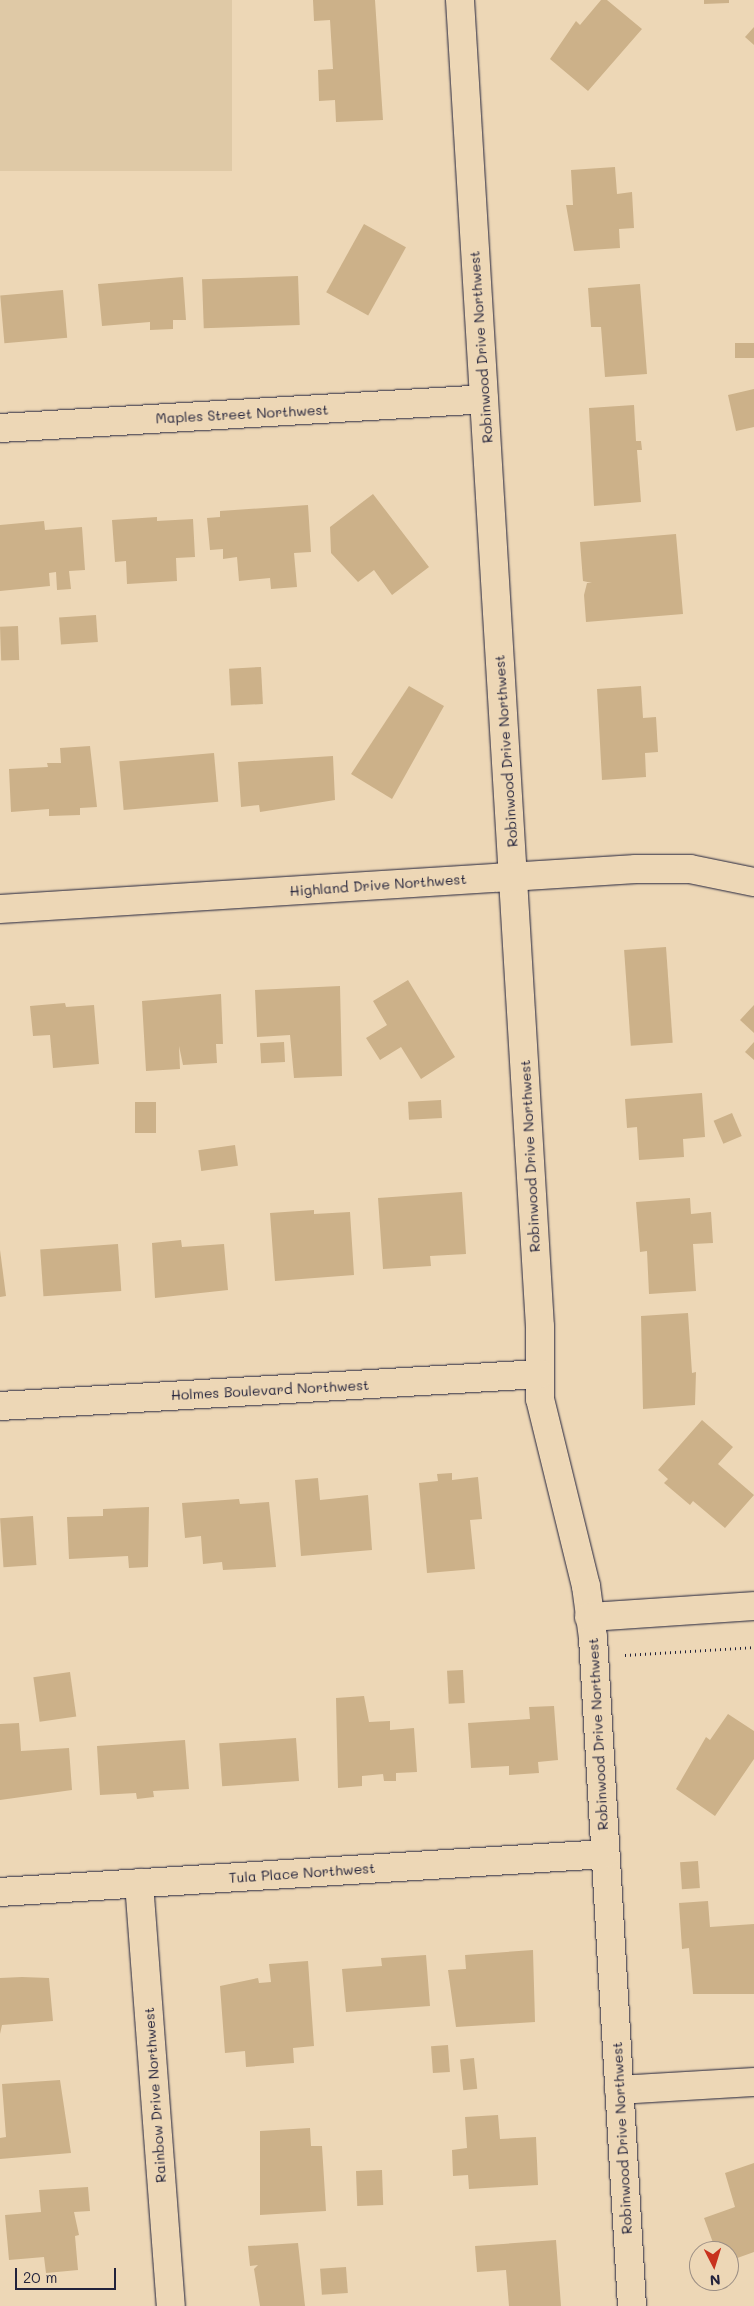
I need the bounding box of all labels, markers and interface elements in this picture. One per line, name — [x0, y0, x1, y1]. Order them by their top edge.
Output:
street label: Robinwood Drive Northwest — [466, 250, 496, 444]
street label: Maples Street Northwest — [155, 401, 329, 427]
street label: Robinwood Drive Northwest — [491, 654, 521, 848]
street label: Highland Drive Northwest — [289, 870, 467, 900]
street label: Robinwood Drive Northwest — [517, 1059, 543, 1253]
street label: Holmes Boulevard Northwest — [170, 1376, 370, 1404]
street label: Robinwood Drive Northwest — [585, 1637, 611, 1831]
street label: Tula Place Northwest — [228, 1860, 376, 1886]
street label: Rainbow Drive Northwest — [140, 2007, 170, 2183]
street label: Robinwood Drive Northwest — [609, 2041, 635, 2235]
north arrow — [689, 2241, 739, 2291]
scale bar — [18, 2258, 119, 2290]
text: 20 m — [23, 2267, 57, 2287]
text: N — [709, 2271, 721, 2290]

